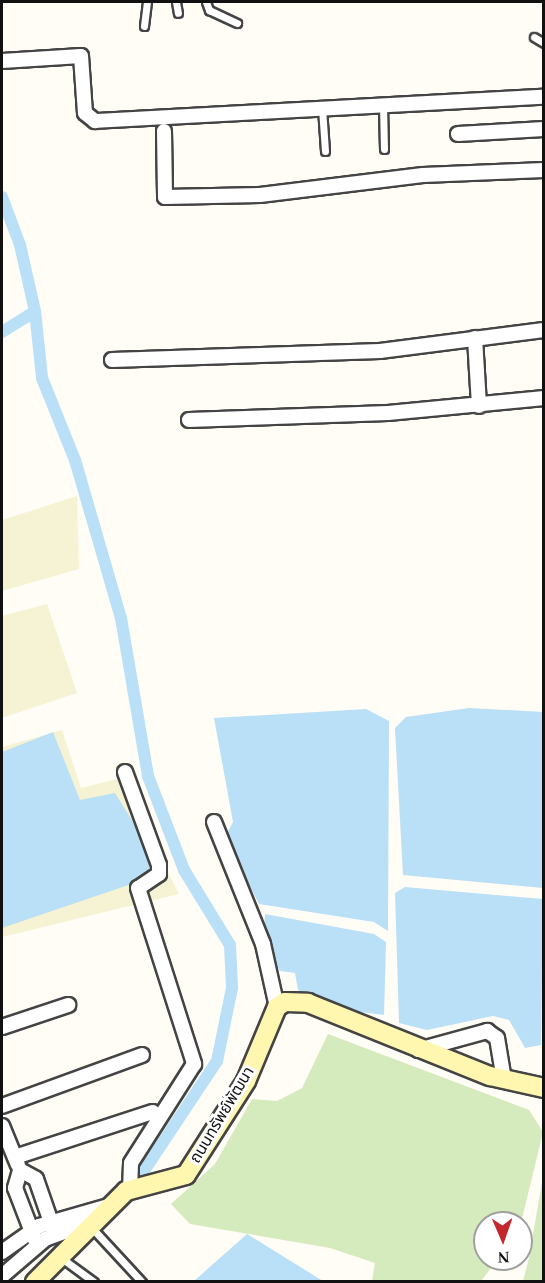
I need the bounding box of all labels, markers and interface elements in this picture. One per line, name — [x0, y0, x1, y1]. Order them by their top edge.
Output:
street label: ถนนทรัพย์พัฒนา — [186, 1063, 258, 1167]
north arrow — [473, 1211, 533, 1271]
text: N — [498, 1249, 510, 1266]

